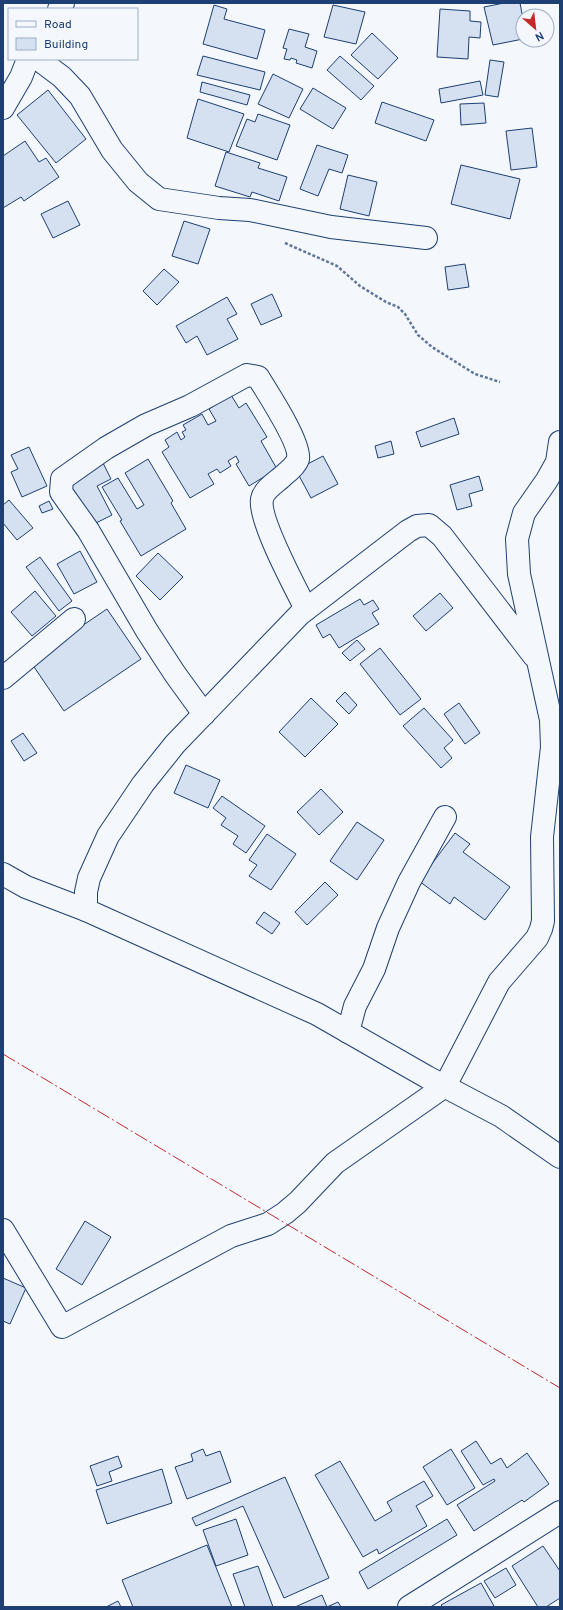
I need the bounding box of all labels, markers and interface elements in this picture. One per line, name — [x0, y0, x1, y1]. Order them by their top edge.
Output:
legend — [8, 8, 138, 60]
north arrow — [515, 8, 555, 48]
text: Road — [44, 17, 72, 33]
text: N — [532, 28, 546, 44]
text: Building — [44, 37, 88, 53]

